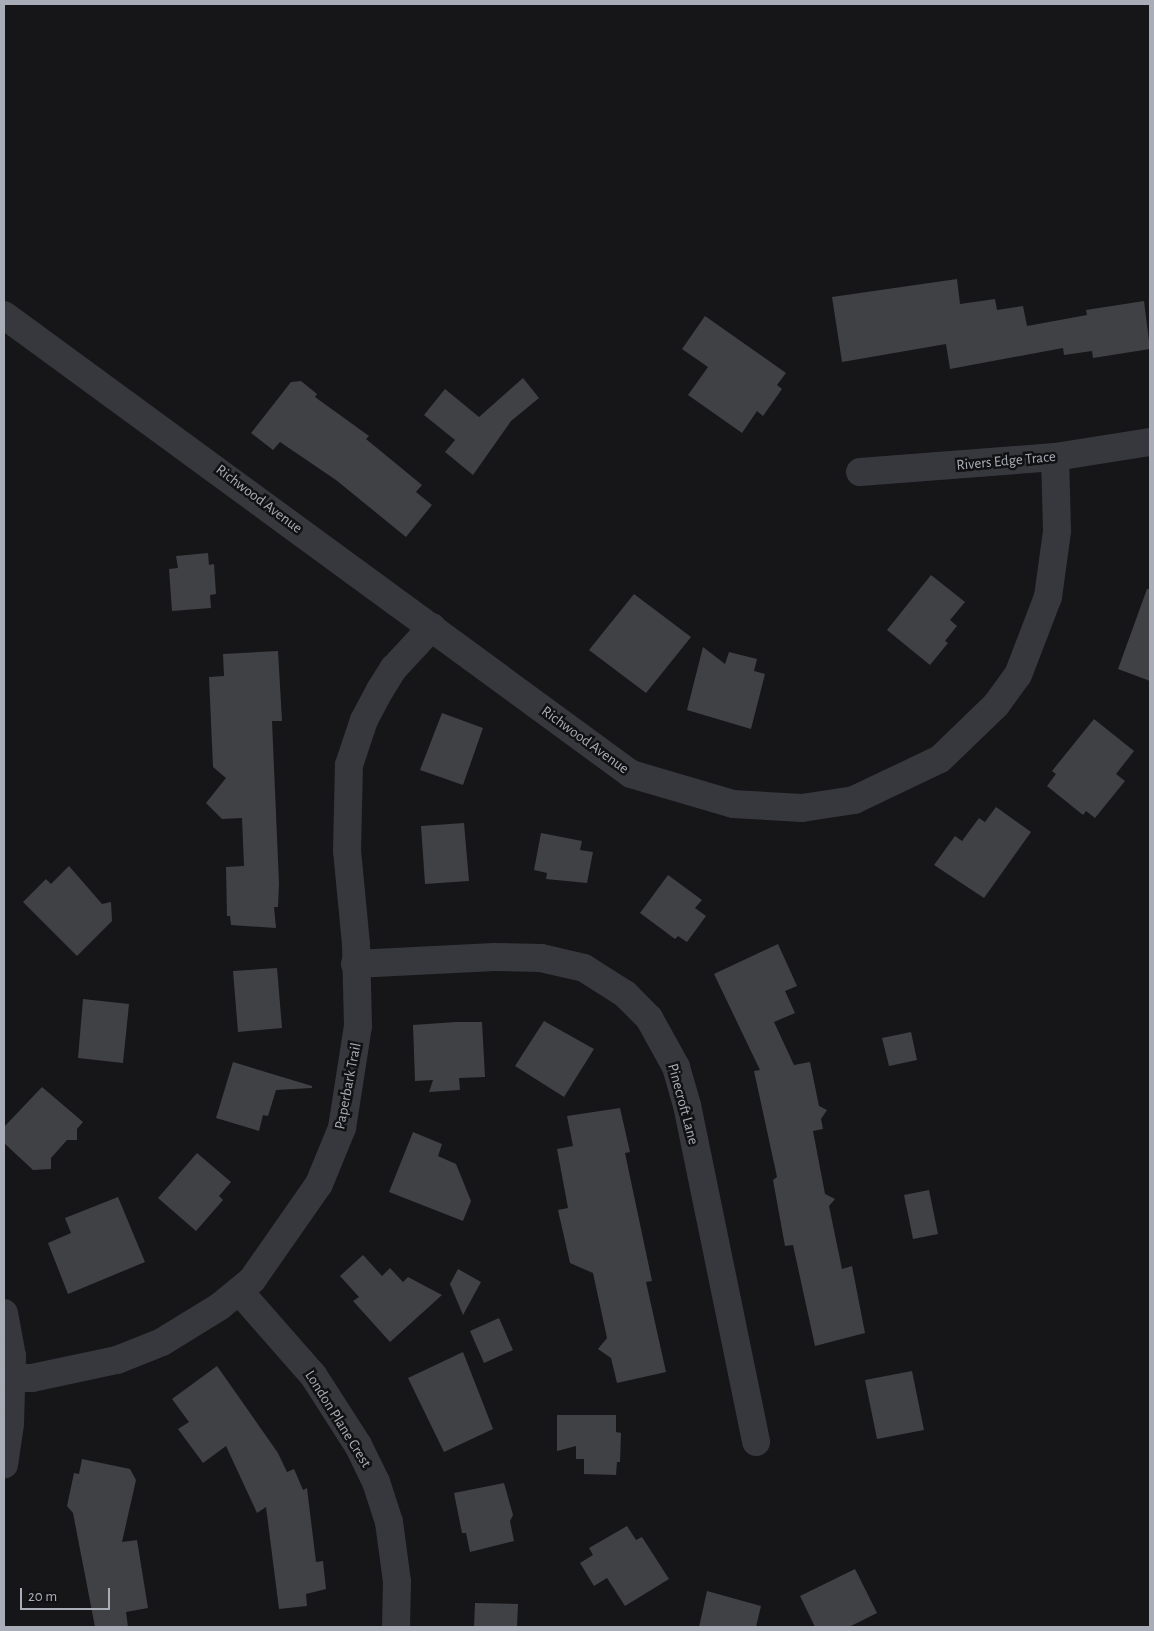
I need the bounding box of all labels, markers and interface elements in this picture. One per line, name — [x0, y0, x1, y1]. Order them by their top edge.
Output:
street label: Rivers Edge Trace — [955, 448, 1057, 474]
street label: Richwood Avenue — [212, 461, 306, 537]
street label: Richwood Avenue — [538, 702, 632, 778]
street label: Paperbark Trail — [331, 1041, 365, 1131]
street label: Pinecroft Lane — [664, 1061, 702, 1147]
street label: London Plane Crest — [301, 1367, 375, 1471]
scale bar — [22, 1578, 112, 1610]
text: 20 m — [28, 1589, 57, 1604]

